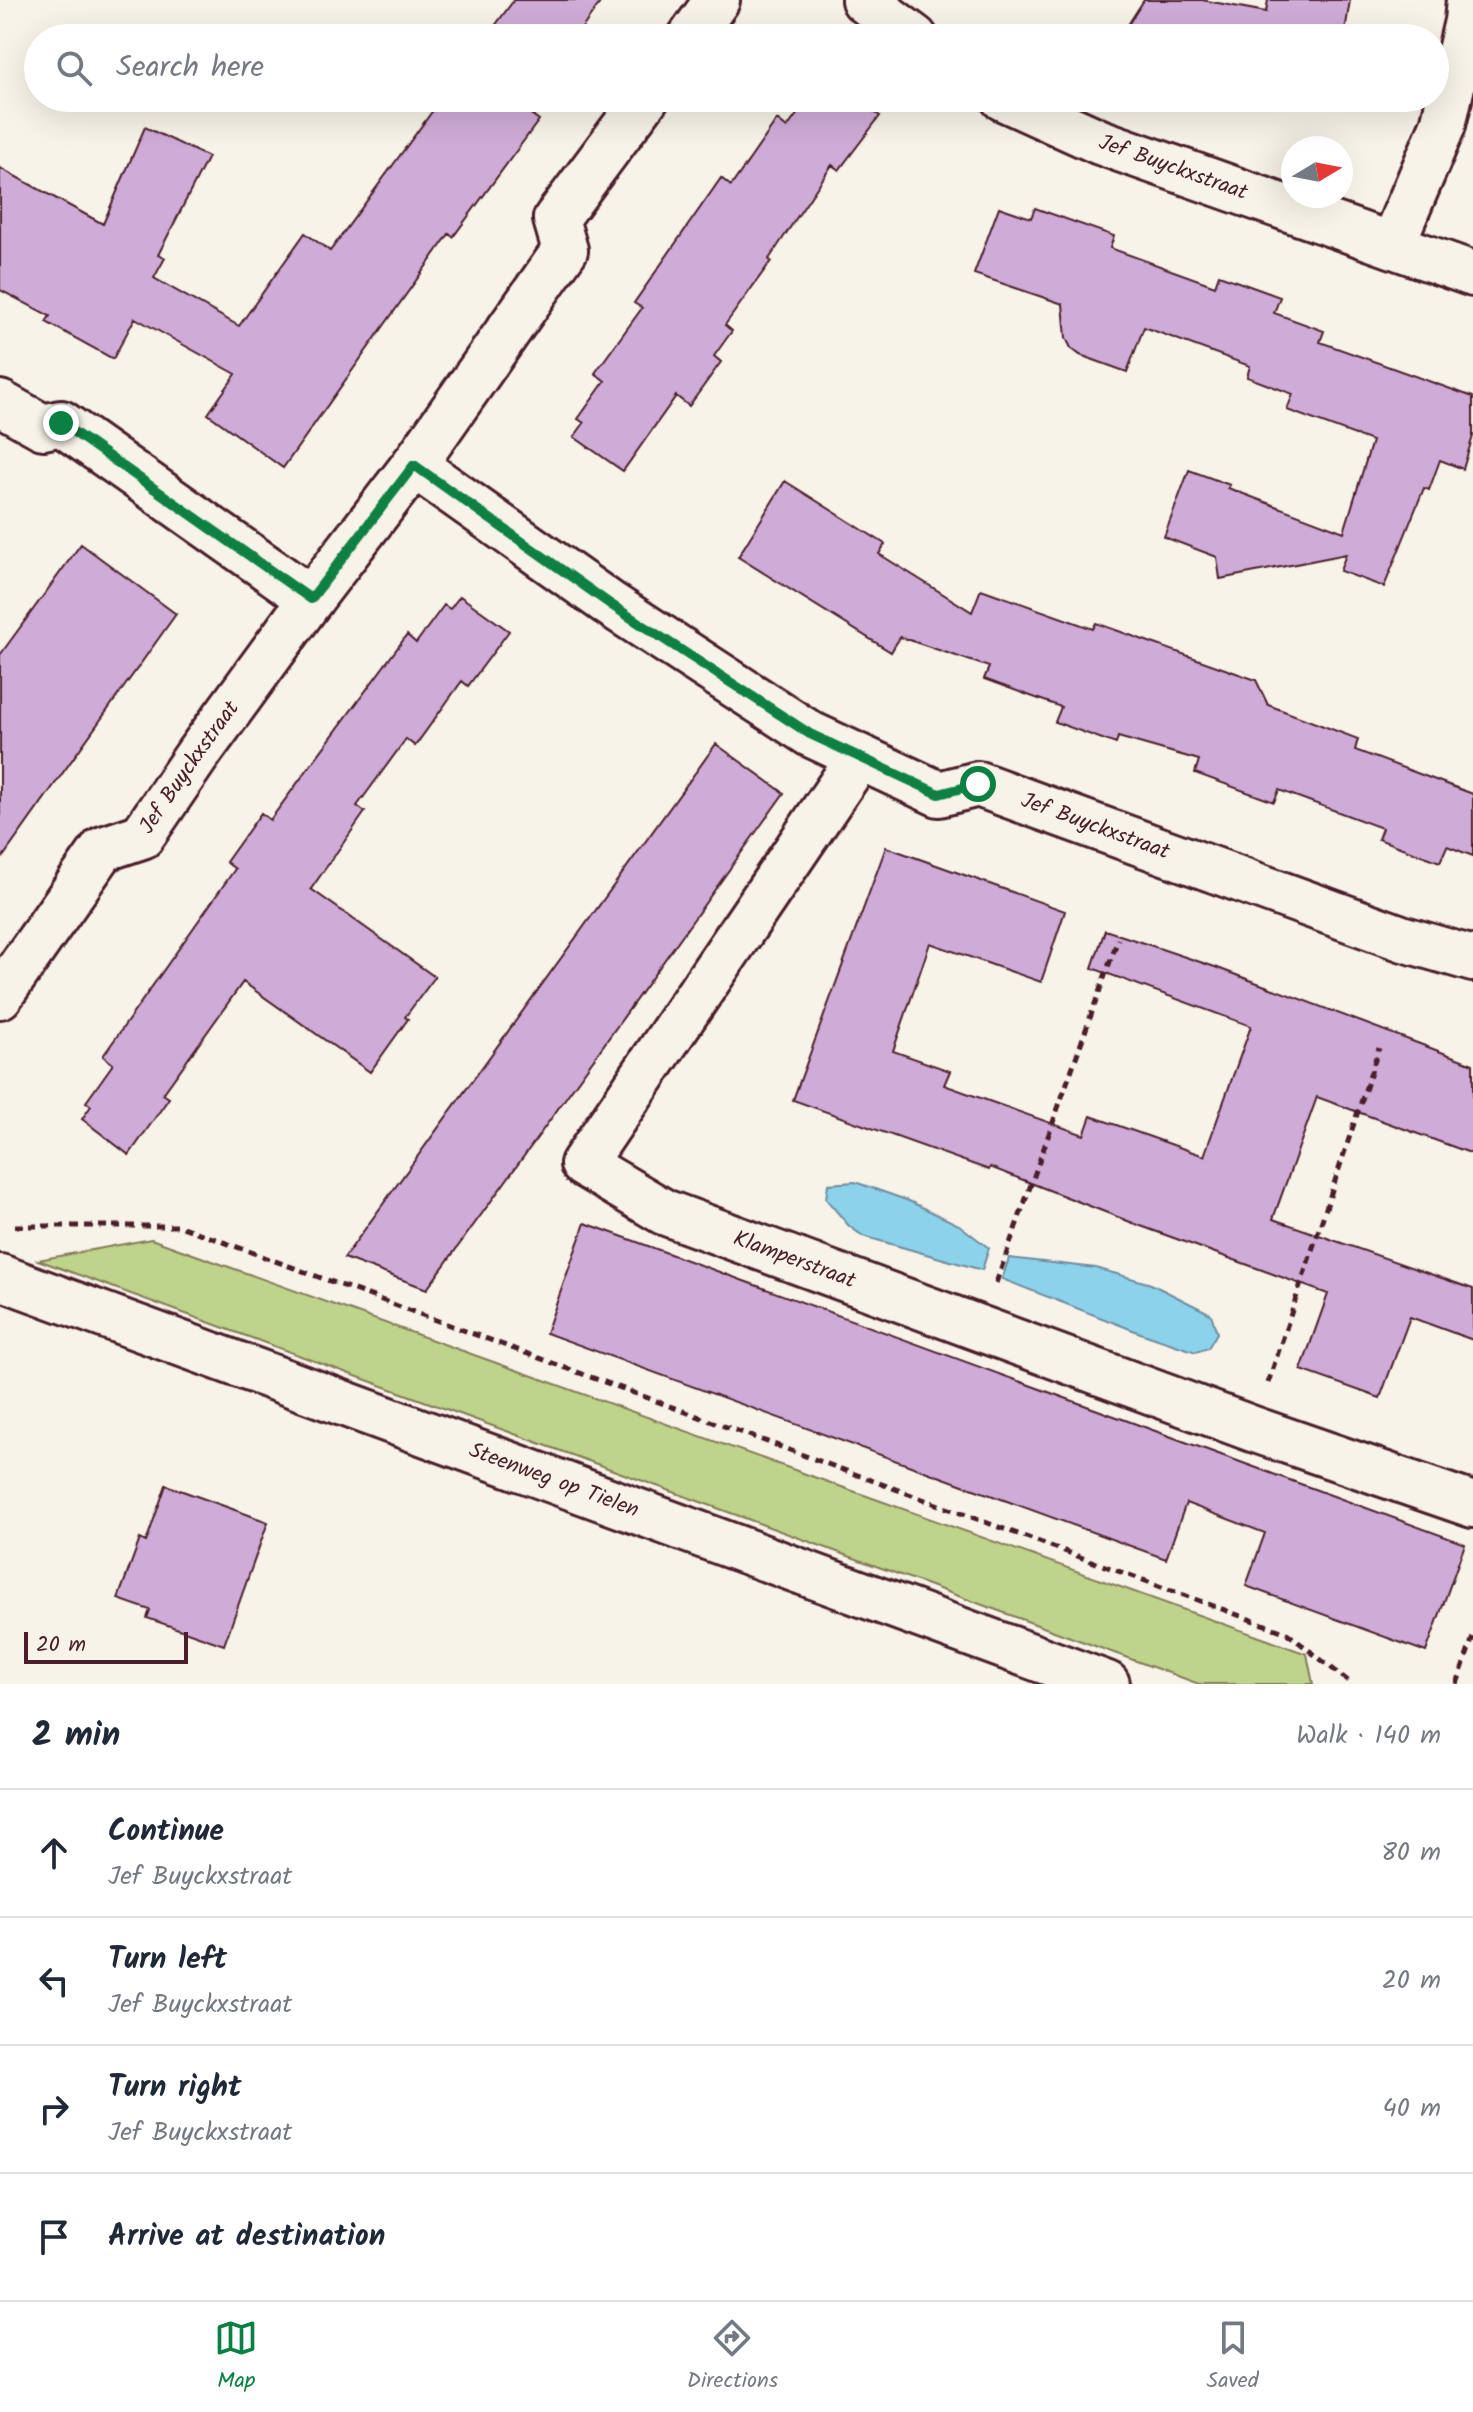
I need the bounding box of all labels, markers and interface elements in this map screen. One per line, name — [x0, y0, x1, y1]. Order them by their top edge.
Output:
search box — [24, 24, 1449, 112]
text: Search here — [116, 44, 264, 92]
icon: search — [52, 46, 96, 90]
street label: Jef Buyckxstraat — [1094, 125, 1253, 211]
north arrow — [1281, 136, 1353, 208]
route end — [43, 405, 79, 441]
street label: Jef Buyckxstraat — [131, 693, 249, 841]
route start — [960, 766, 996, 802]
street label: Jef Buyckxstraat — [1016, 783, 1175, 870]
street label: Klamperstraat — [728, 1221, 861, 1299]
street label: Steenweg op Tielen — [464, 1433, 644, 1528]
scale bar — [24, 1628, 188, 1664]
text: 20 m — [36, 1628, 86, 1663]
text: 2 min — [32, 1709, 120, 1763]
text: Walk · 140 m — [1296, 1715, 1441, 1757]
text: Continue — [108, 1808, 224, 1856]
icon: ahead — [32, 1831, 76, 1875]
text: 80 m — [1381, 1832, 1441, 1874]
text: Jef Buyckxstraat — [108, 1856, 292, 1898]
text: Turn left — [108, 1936, 227, 1984]
icon: left — [32, 1959, 76, 2003]
text: 20 m — [1382, 1960, 1441, 2002]
text: Jef Buyckxstraat — [108, 1984, 292, 2026]
text: Turn right — [108, 2064, 241, 2112]
icon: right — [32, 2087, 76, 2131]
text: 40 m — [1383, 2088, 1441, 2130]
text: Jef Buyckxstraat — [108, 2112, 292, 2154]
text: Arrive at destination — [108, 2213, 385, 2261]
icon: arrive — [32, 2215, 76, 2259]
tab: Map — [214, 2316, 258, 2399]
tab: Directions — [687, 2316, 778, 2399]
tab: Saved — [1207, 2316, 1259, 2399]

